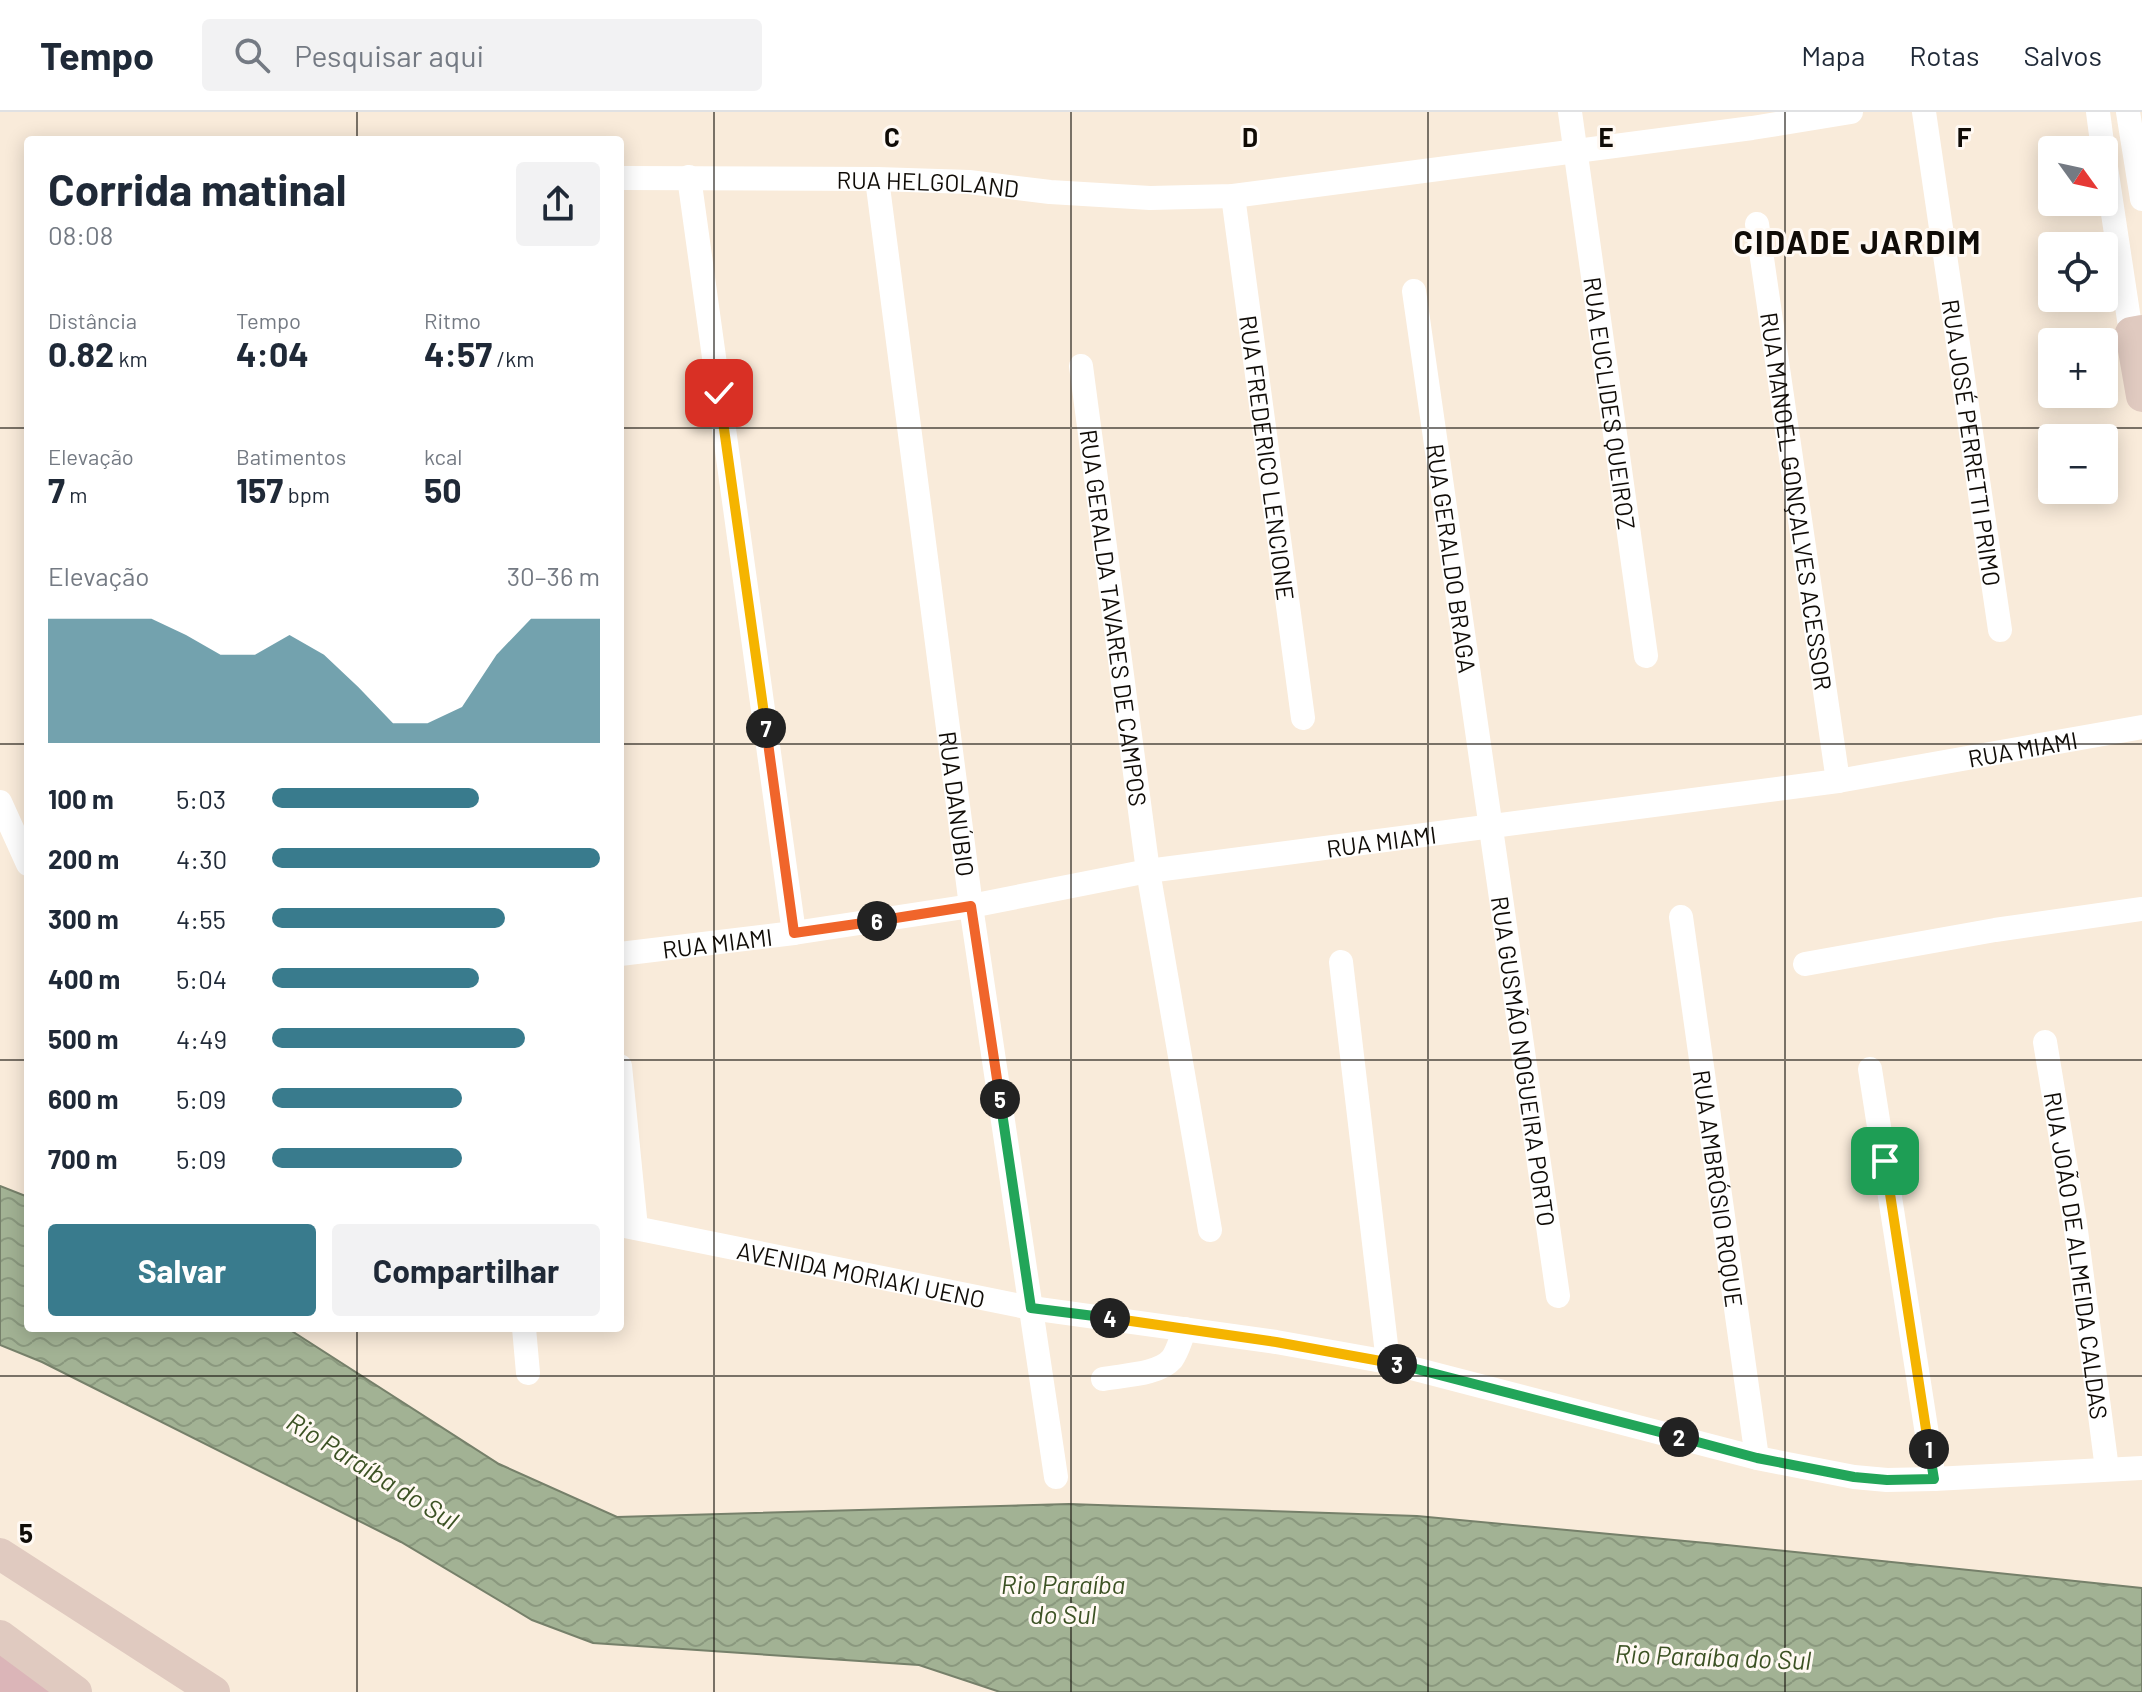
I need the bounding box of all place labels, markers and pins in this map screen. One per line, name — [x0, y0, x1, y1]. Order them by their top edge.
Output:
pin — [685, 359, 753, 427]
pin: 7 — [746, 708, 786, 748]
pin: 6 — [857, 901, 897, 941]
pin: 5 — [980, 1079, 1020, 1119]
pin — [1851, 1127, 1919, 1195]
pin: 4 — [1090, 1298, 1130, 1338]
pin: 3 — [1377, 1344, 1417, 1384]
pin: 2 — [1659, 1417, 1699, 1457]
pin: 1 — [1909, 1429, 1949, 1469]

